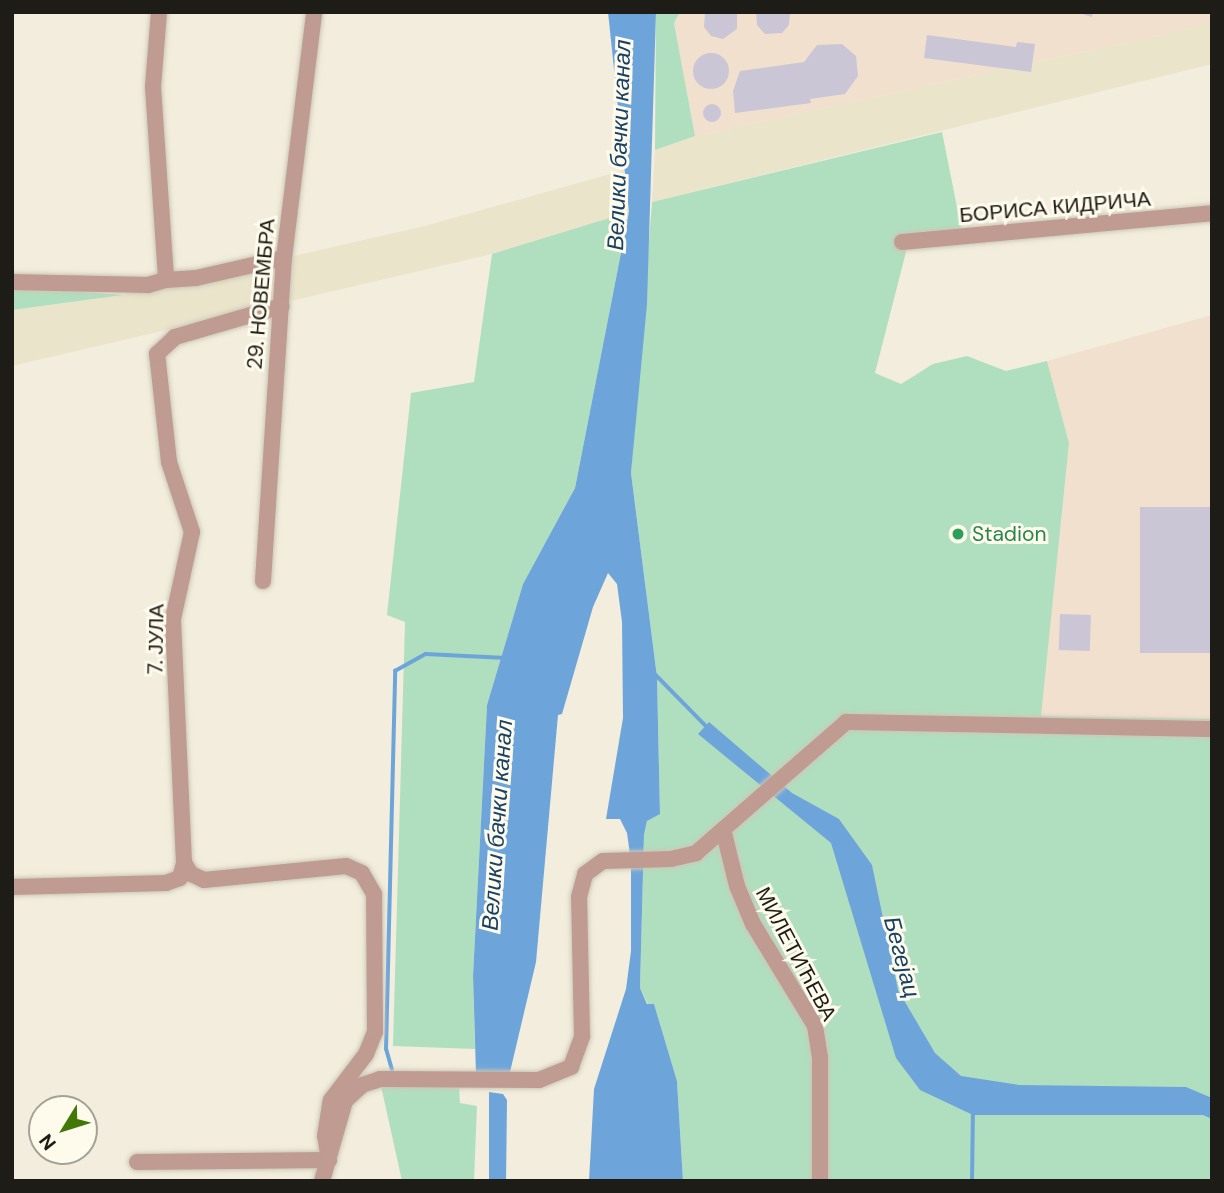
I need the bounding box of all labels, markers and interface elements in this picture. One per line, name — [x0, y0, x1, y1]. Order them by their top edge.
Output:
water label: Велики бачки канал — [602, 39, 636, 251]
street label: БОРИСА КИДРИЧА — [958, 186, 1152, 228]
street label: 29. НОВЕМБРА — [242, 217, 280, 371]
place label: Stadion — [972, 521, 1047, 547]
marker: Stadion — [950, 526, 966, 542]
street label: 7. ЈУЛА — [143, 603, 169, 675]
water label: Велики бачки канал — [476, 719, 518, 931]
street label: МИЛЕТИЋЕВА — [750, 883, 842, 1025]
water label: Бегејац — [878, 913, 926, 1001]
north arrow — [28, 1095, 98, 1165]
text: N — [34, 1129, 62, 1155]

